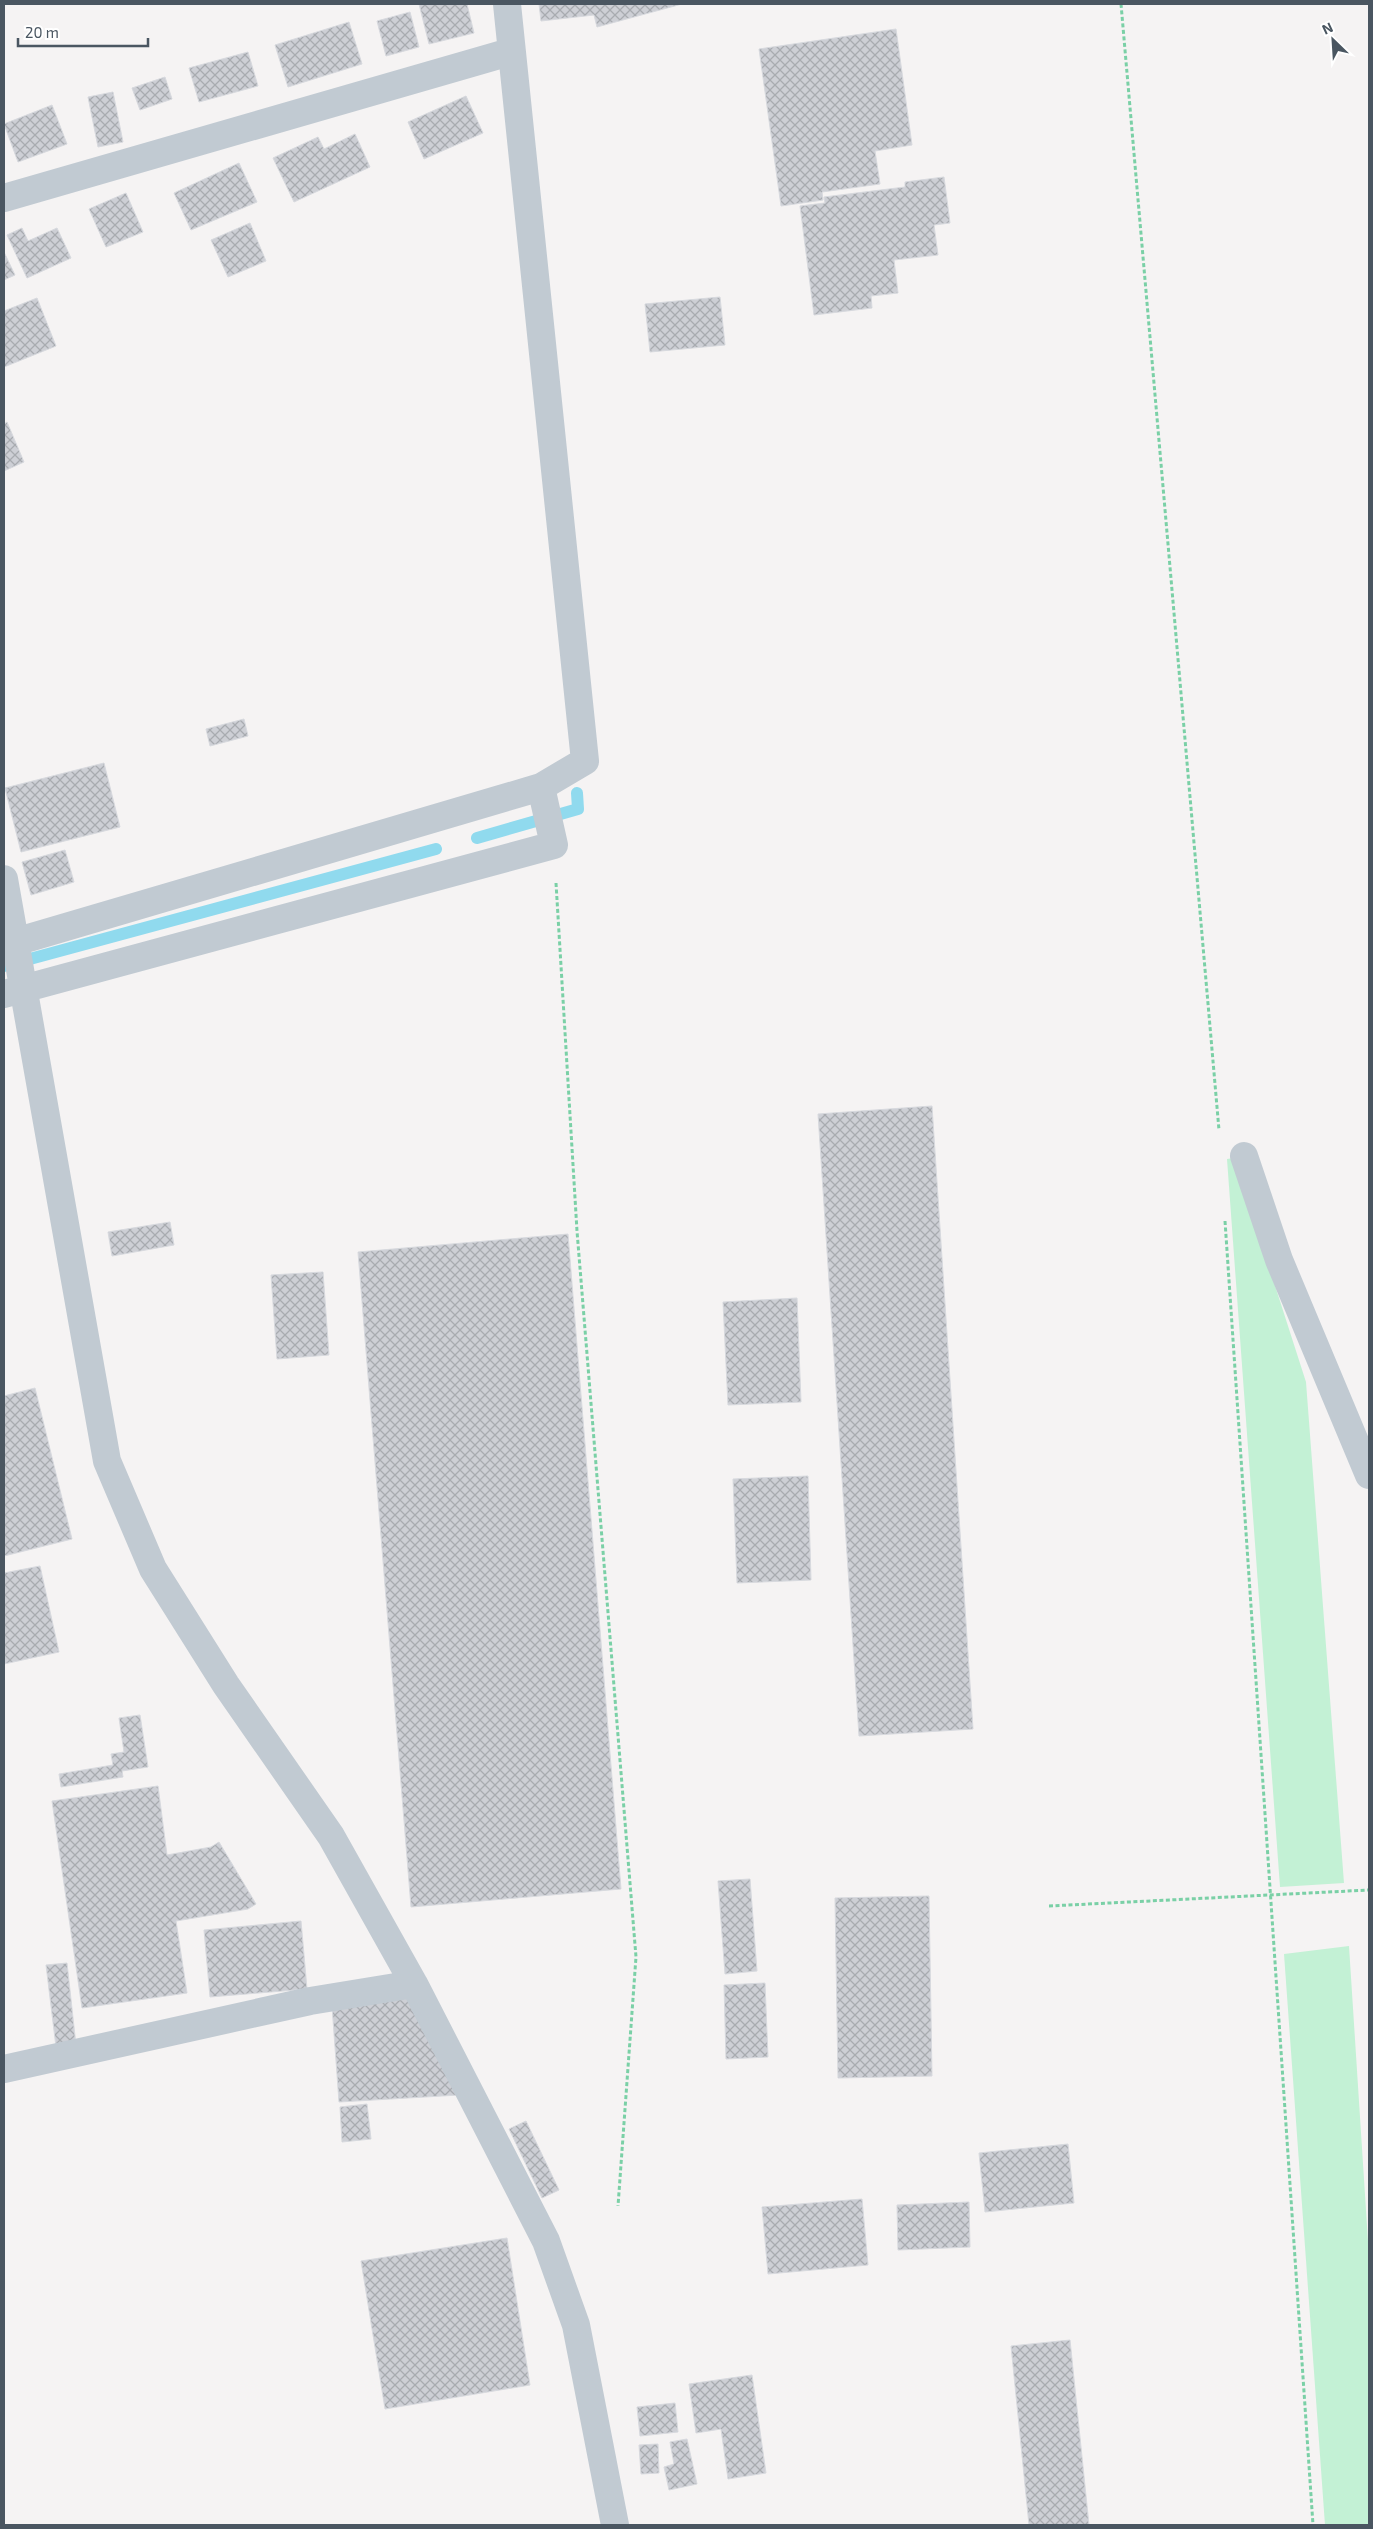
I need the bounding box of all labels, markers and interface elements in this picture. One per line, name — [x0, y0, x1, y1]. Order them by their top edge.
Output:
scale bar — [18, 15, 148, 47]
north arrow — [1308, 15, 1358, 65]
text: N — [1319, 18, 1335, 38]
text: 20 m — [25, 23, 59, 41]

